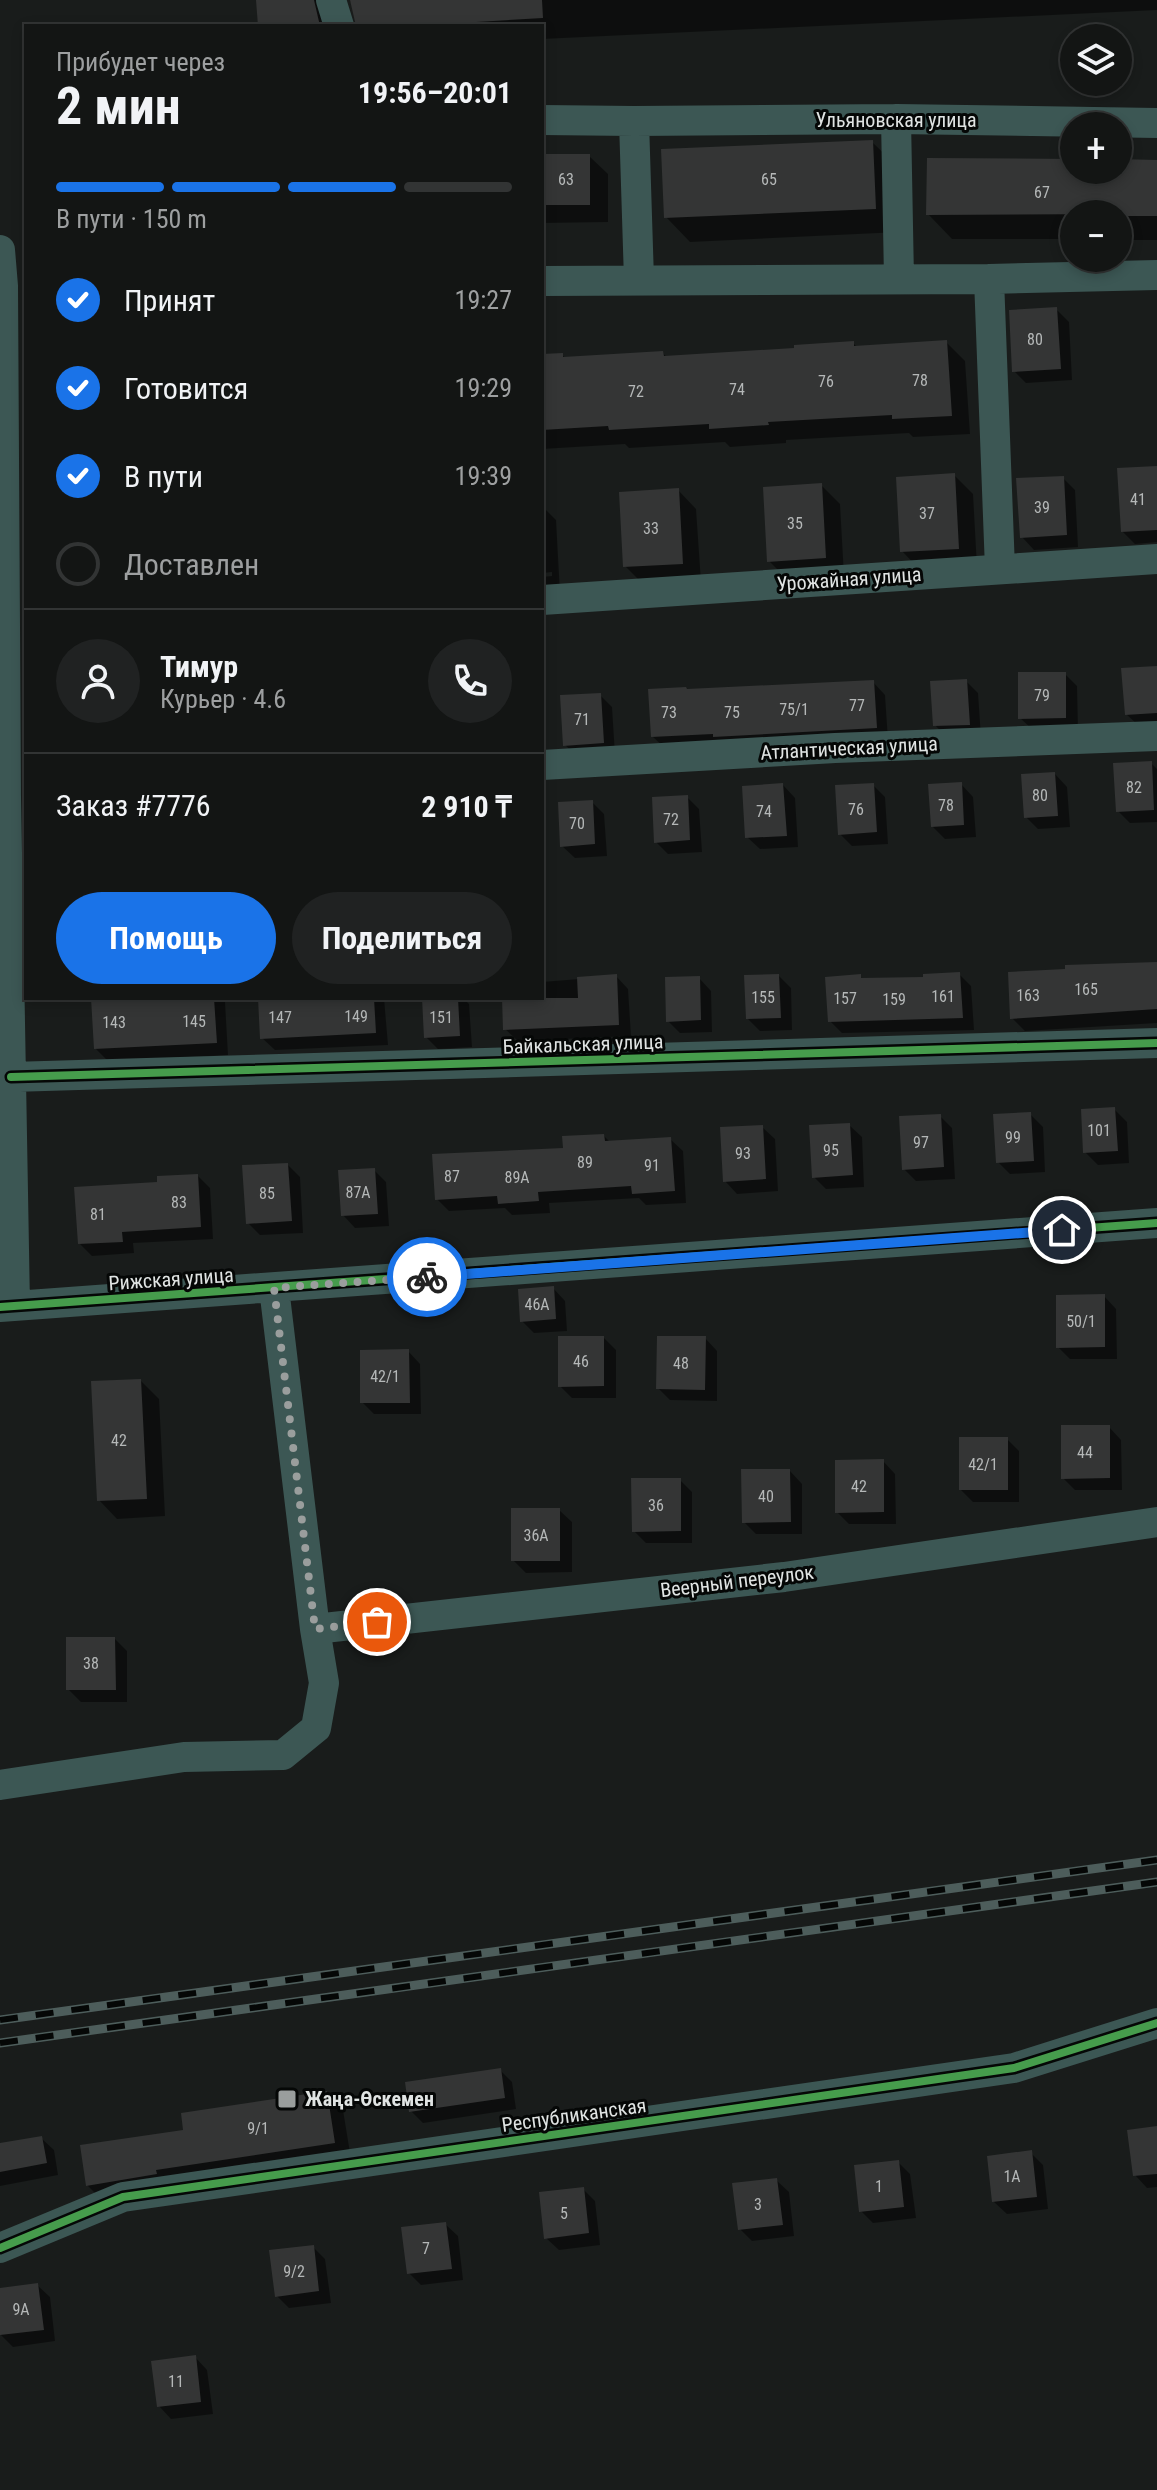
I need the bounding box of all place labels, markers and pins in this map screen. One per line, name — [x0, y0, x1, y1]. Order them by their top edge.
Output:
pin — [1028, 1196, 1096, 1264]
pin — [343, 1588, 411, 1656]
place label: Жаңа-Өскемен — [305, 2087, 434, 2111]
marker: Жаңа-Өскемен — [276, 2088, 298, 2110]

